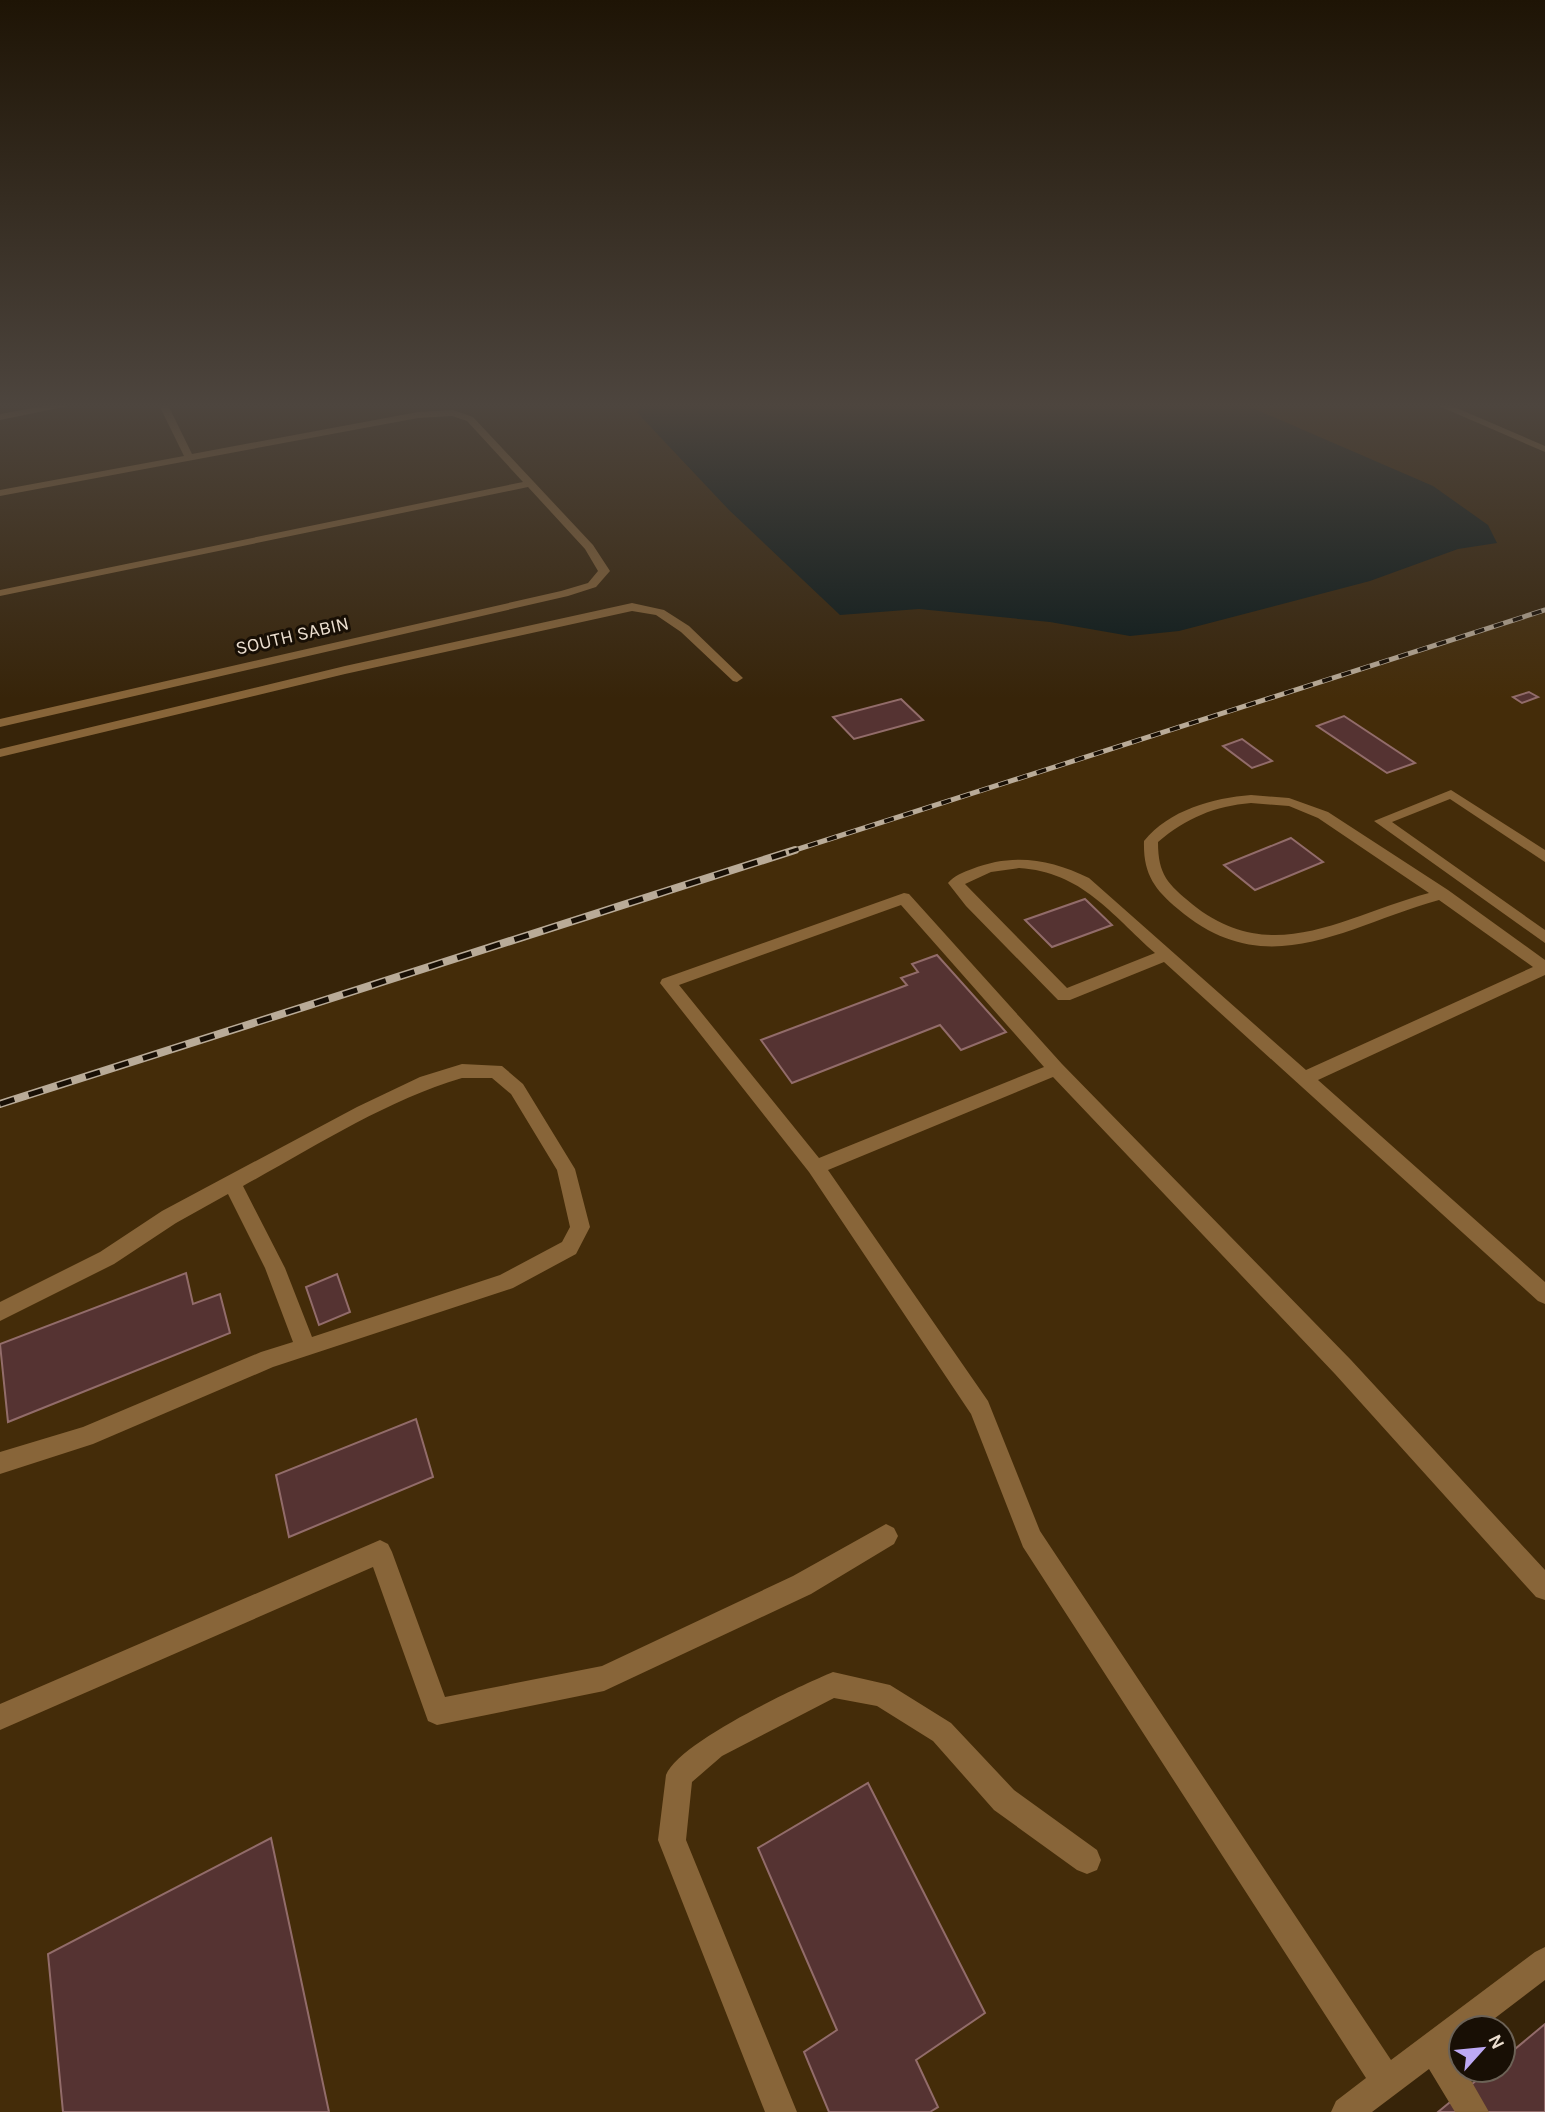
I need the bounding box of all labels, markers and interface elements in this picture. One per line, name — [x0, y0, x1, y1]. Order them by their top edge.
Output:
street label: SOUTH SABIN — [234, 612, 351, 660]
north arrow — [1447, 2014, 1517, 2084]
text: N — [1483, 2031, 1509, 2053]

